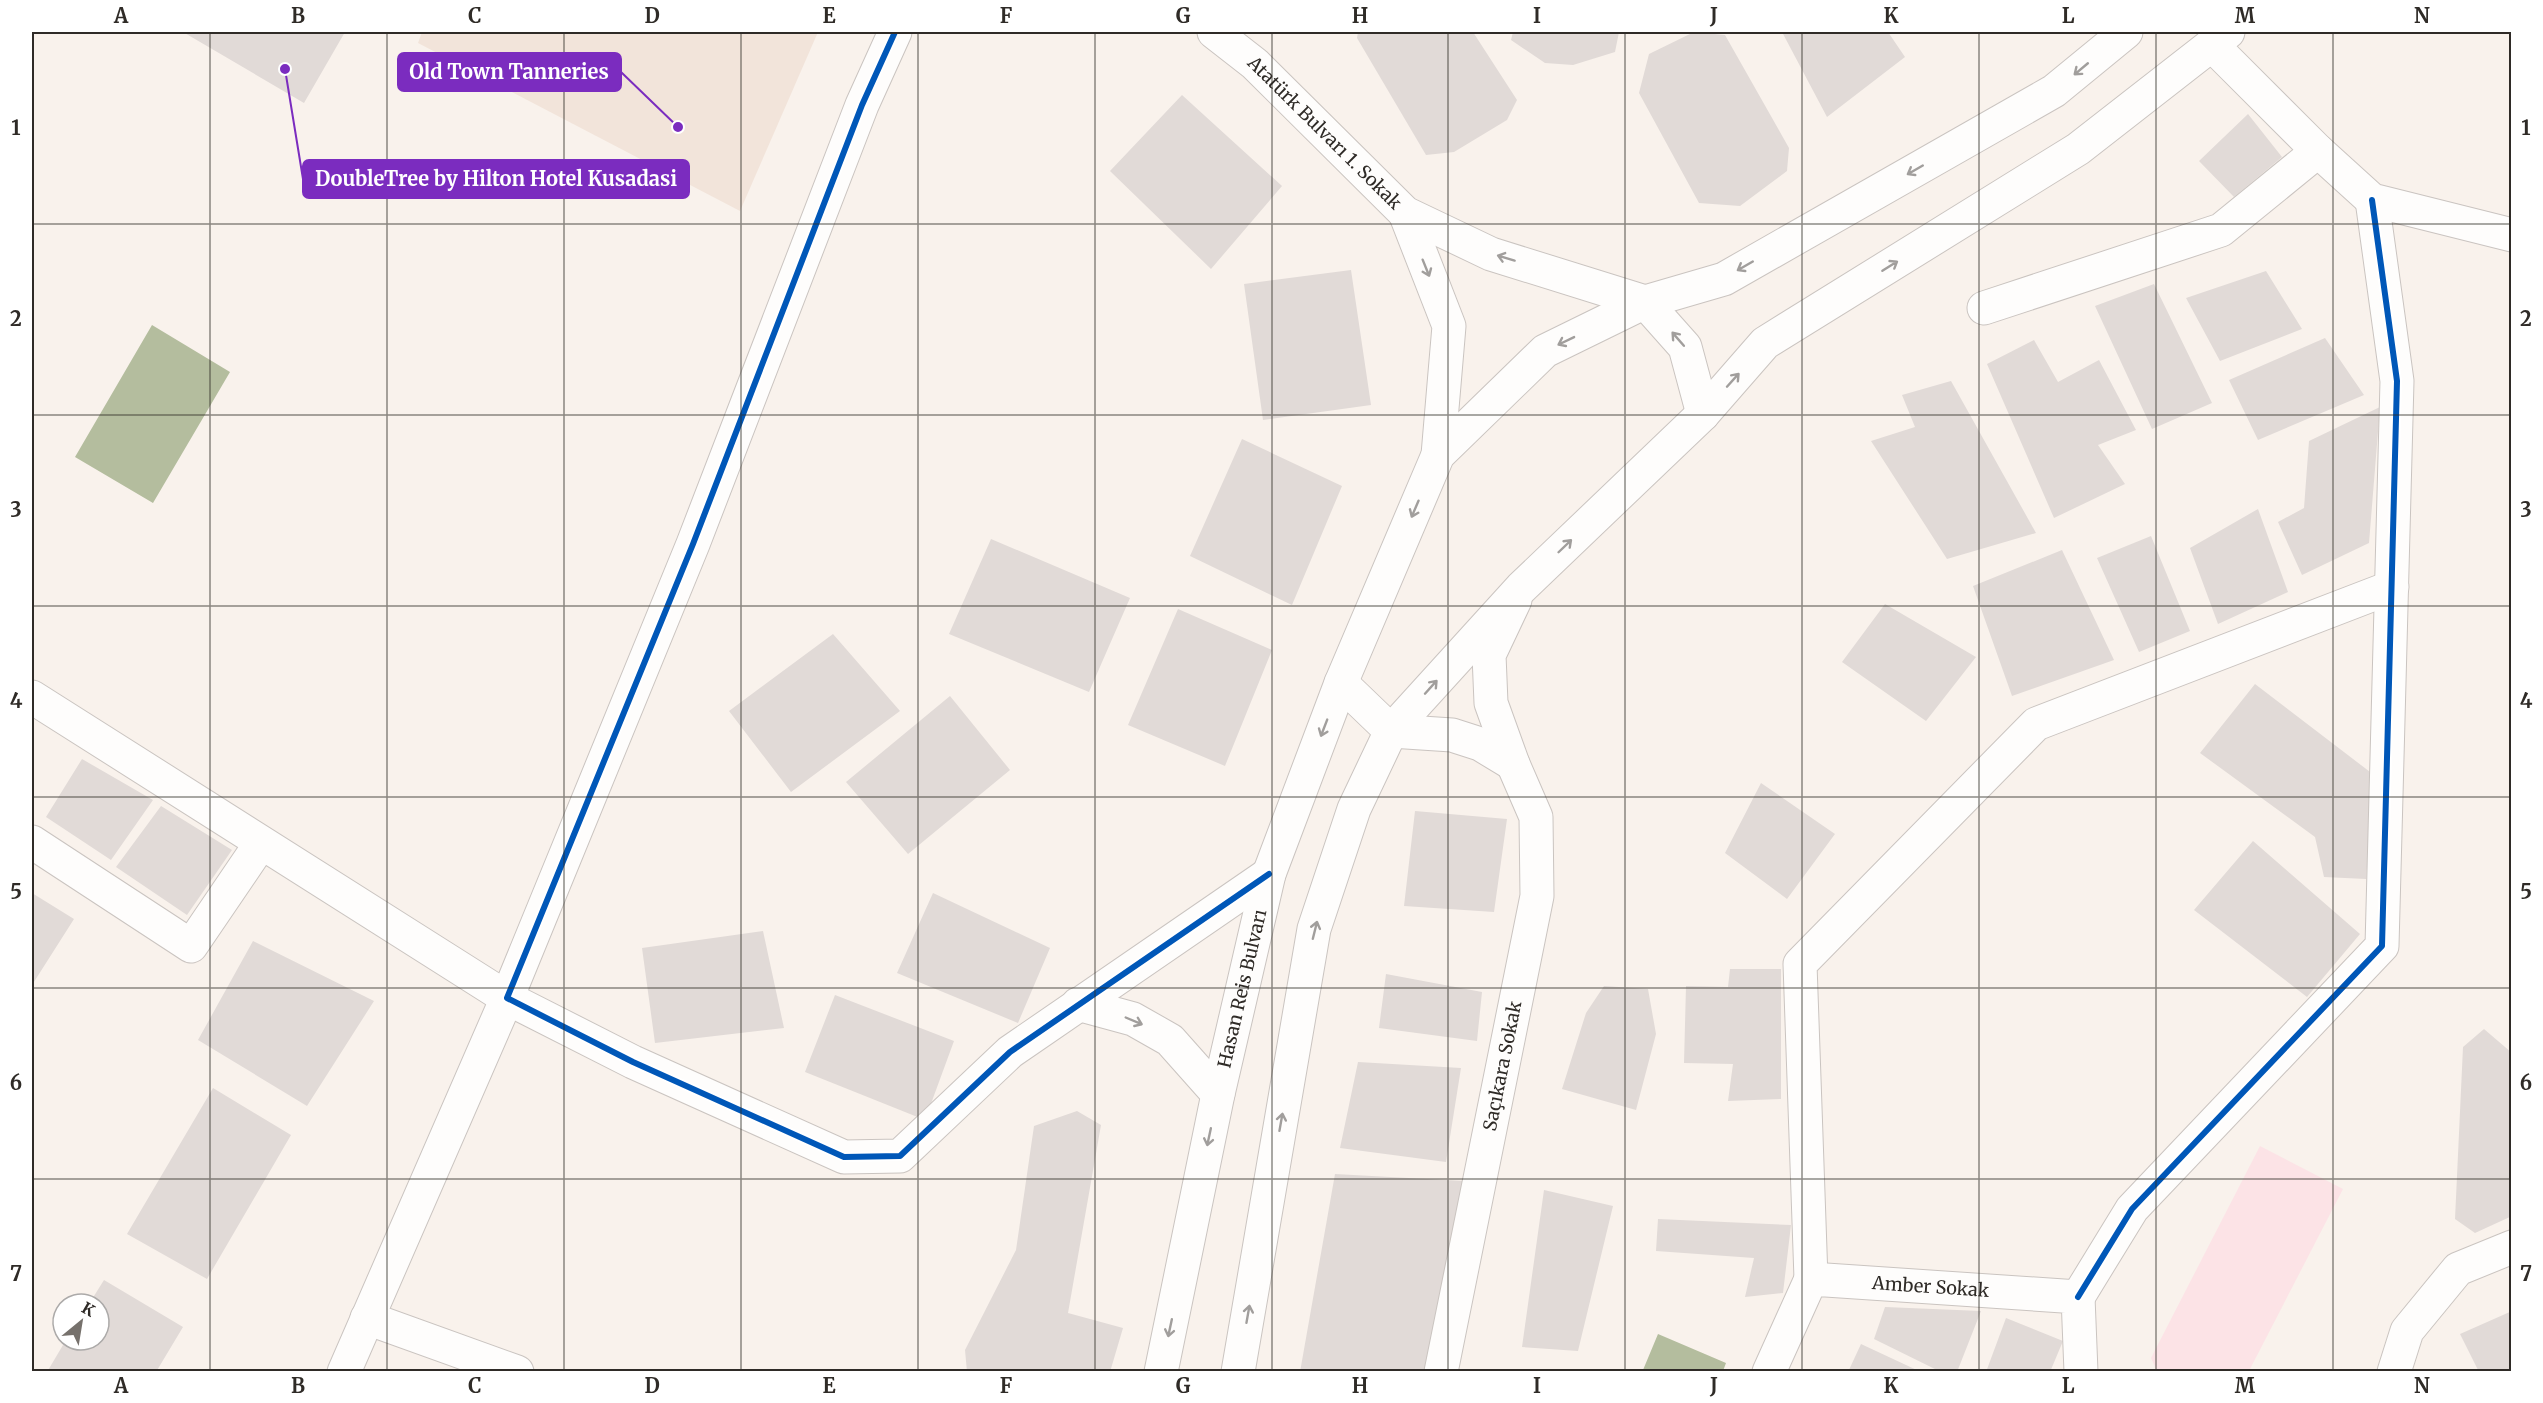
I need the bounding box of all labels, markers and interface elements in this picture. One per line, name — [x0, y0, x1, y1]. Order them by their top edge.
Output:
text: A — [113, 3, 129, 28]
text: B — [291, 3, 305, 28]
text: C — [468, 3, 482, 28]
text: D — [644, 3, 660, 28]
text: E — [822, 3, 836, 28]
text: F — [1000, 3, 1013, 28]
text: G — [1176, 3, 1191, 28]
text: H — [1352, 3, 1368, 28]
text: I — [1533, 3, 1541, 28]
text: J — [1709, 3, 1718, 28]
text: K — [1884, 3, 1899, 28]
text: L — [2062, 3, 2075, 28]
text: M — [2235, 3, 2256, 28]
text: N — [2414, 3, 2430, 28]
street label: Atatürk Bulvarı 1. Sokak — [1242, 51, 1407, 215]
callout: Old Town Tanneries — [398, 53, 621, 91]
text: Old Town Tanneries — [409, 59, 609, 84]
one-way arrow — [2074, 62, 2089, 76]
text: 1 — [11, 115, 21, 140]
text: 1 — [2521, 115, 2531, 140]
callout: DoubleTree by Hilton Hotel Kusadasi — [303, 160, 689, 198]
one-way arrow — [1907, 164, 1924, 176]
text: DoubleTree by Hilton Hotel Kusadasi — [315, 166, 677, 191]
one-way arrow — [1497, 252, 1516, 263]
one-way arrow — [1421, 258, 1432, 277]
one-way arrow — [1881, 259, 1898, 271]
one-way arrow — [1737, 261, 1754, 273]
text: 2 — [10, 306, 22, 331]
text: 2 — [2520, 306, 2532, 331]
one-way arrow — [1671, 332, 1685, 347]
one-way arrow — [1557, 335, 1575, 347]
one-way arrow — [1726, 372, 1740, 387]
text: 3 — [10, 497, 22, 522]
text: 3 — [2520, 497, 2532, 522]
one-way arrow — [1409, 499, 1420, 518]
one-way arrow — [1557, 539, 1572, 553]
one-way arrow — [1424, 680, 1438, 695]
text: 4 — [10, 688, 23, 713]
text: 4 — [2520, 688, 2533, 713]
one-way arrow — [1318, 718, 1329, 737]
text: 5 — [10, 879, 22, 904]
text: 5 — [2520, 879, 2532, 904]
street label: Hasan Reis Bulvarı — [1212, 907, 1272, 1070]
one-way arrow — [1310, 921, 1322, 940]
street label: Saçıkara Sokak — [1478, 998, 1527, 1133]
one-way arrow — [1124, 1016, 1143, 1027]
text: 6 — [10, 1070, 22, 1095]
text: 6 — [2520, 1070, 2532, 1095]
one-way arrow — [1276, 1112, 1287, 1132]
one-way arrow — [1203, 1127, 1215, 1146]
text: 7 — [10, 1261, 22, 1286]
text: 7 — [2520, 1261, 2532, 1286]
street label: Amber Sokak — [1871, 1271, 1991, 1302]
north arrow — [51, 1292, 111, 1352]
text: K — [78, 1297, 99, 1321]
one-way arrow — [1243, 1305, 1254, 1324]
one-way arrow — [1164, 1318, 1175, 1337]
text: A — [113, 1373, 129, 1398]
text: B — [291, 1373, 305, 1398]
text: C — [468, 1373, 482, 1398]
text: D — [644, 1373, 660, 1398]
text: E — [822, 1373, 836, 1398]
text: F — [1000, 1373, 1013, 1398]
text: G — [1176, 1373, 1191, 1398]
text: H — [1352, 1373, 1368, 1398]
text: I — [1533, 1373, 1541, 1398]
text: J — [1709, 1373, 1718, 1398]
text: K — [1884, 1373, 1899, 1398]
text: L — [2062, 1373, 2075, 1398]
text: M — [2235, 1373, 2256, 1398]
text: N — [2414, 1373, 2430, 1398]

